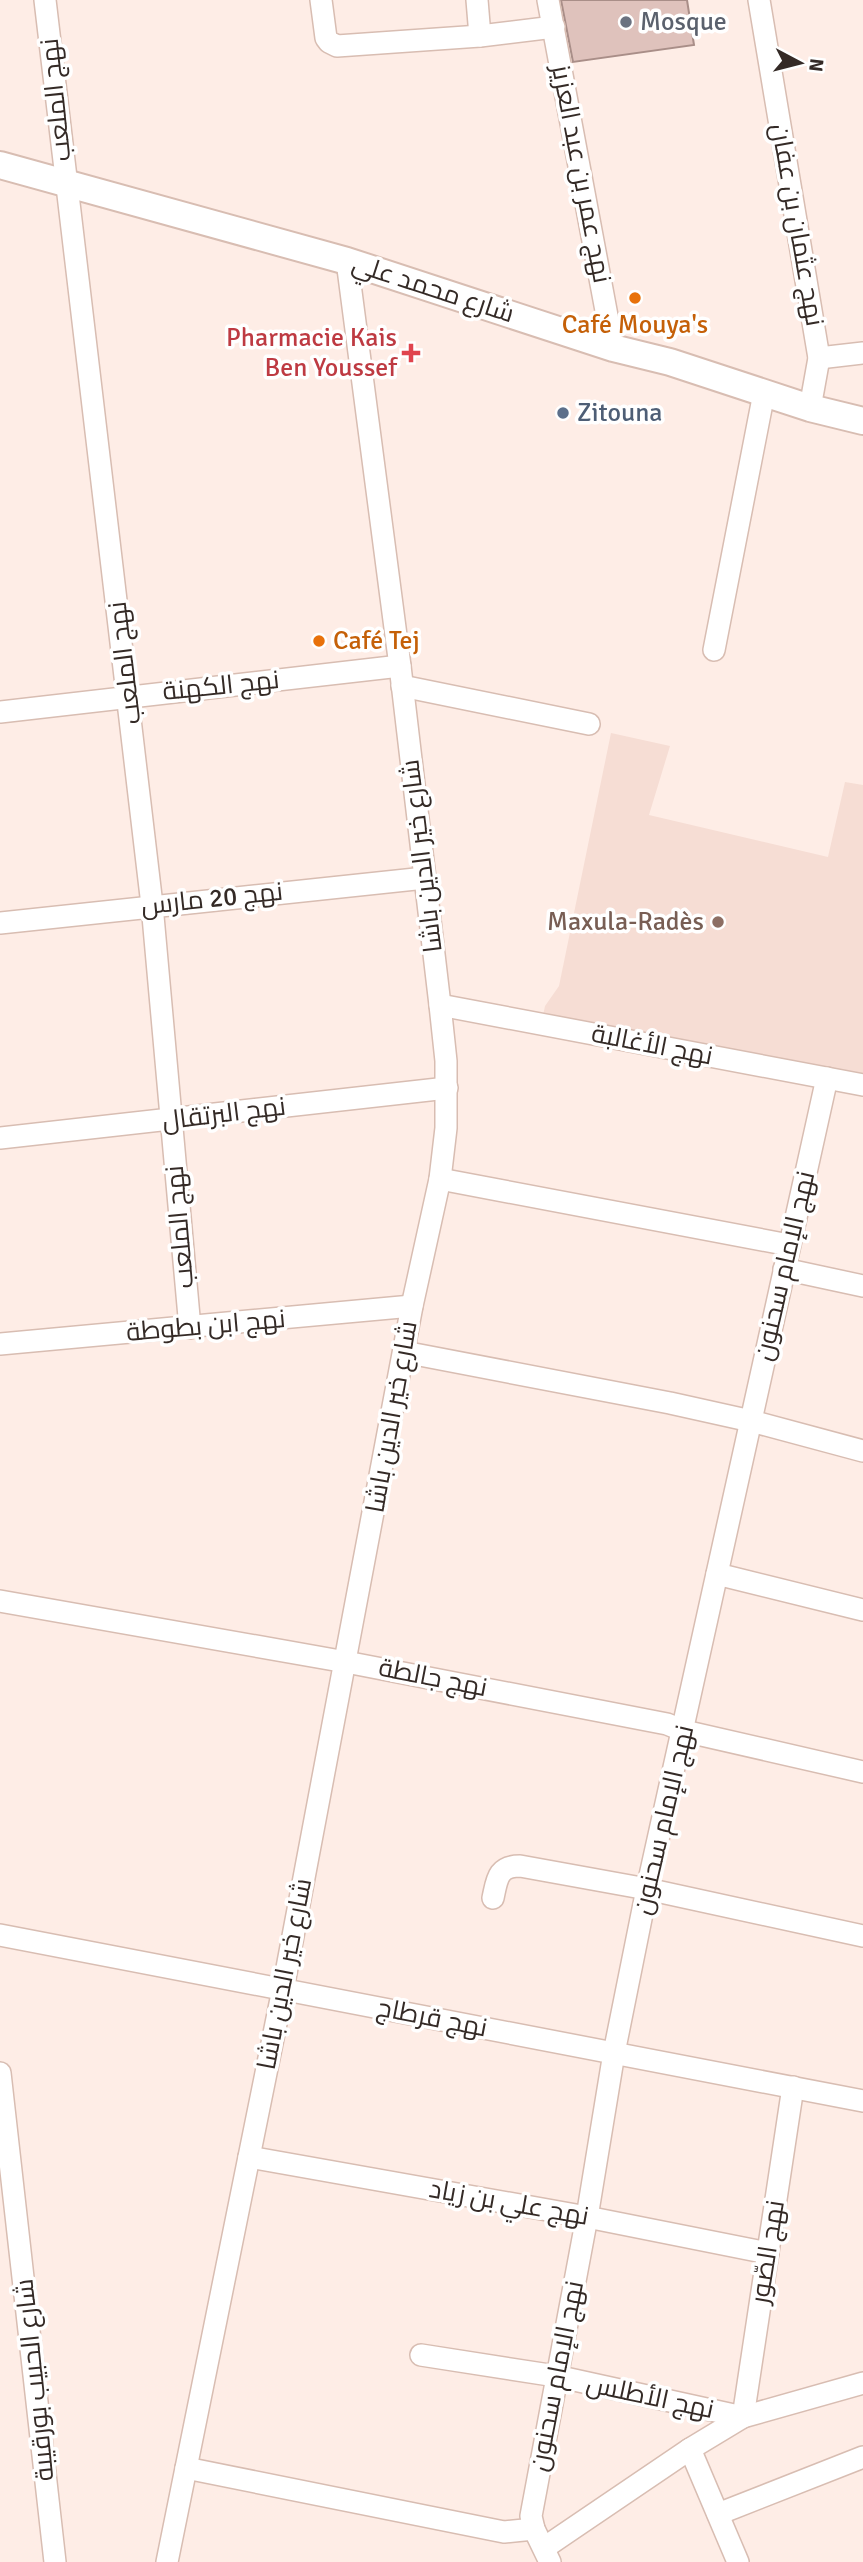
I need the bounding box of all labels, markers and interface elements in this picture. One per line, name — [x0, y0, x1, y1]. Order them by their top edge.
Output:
place label: Mosque — [640, 6, 727, 38]
marker: Mosque — [618, 14, 634, 30]
north arrow — [765, 28, 835, 98]
street label: نهج الملعب — [34, 37, 78, 163]
text: N — [803, 57, 829, 73]
street label: نهج عمر بن عبد العزيز — [544, 60, 618, 286]
street label: نهج عثمان بن عفان — [763, 121, 831, 329]
street label: شارع محمد علي — [347, 248, 518, 334]
marker: Café Mouya's — [627, 290, 643, 306]
place label: Café Mouya's — [562, 309, 708, 341]
place label: Pharmacie Kais Ben Youssef — [226, 322, 398, 384]
marker: Pharmacie Kais Ben Youssef — [403, 345, 419, 361]
place label: Zitouna — [577, 397, 663, 429]
marker: Zitouna — [555, 405, 571, 421]
street label: نهج الملعب — [102, 600, 148, 726]
place label: Café Tej — [333, 625, 420, 657]
marker: Café Tej — [311, 633, 327, 649]
street label: نهج الكهنة — [161, 664, 281, 708]
street label: شارع خير الدين باشا — [394, 758, 450, 954]
street label: نهج 20 مارس — [139, 876, 285, 922]
place label: Maxula-Radès — [547, 906, 704, 938]
marker: Maxula-Radès — [710, 914, 726, 930]
street label: نهج الأغالبة — [589, 1018, 715, 1072]
street label: نهج البرتقال — [160, 1091, 288, 1137]
street label: نهج الملعب — [159, 1164, 201, 1290]
street label: نهج الإمام سحنون — [748, 1168, 823, 1364]
street label: نهج ابن بطوطة — [125, 1303, 287, 1349]
street label: شارع خير الدين باشا — [359, 1319, 425, 1515]
street label: نهج جالطة — [376, 1652, 490, 1704]
street label: نهج الإمام سحنون — [627, 1722, 702, 1918]
street label: شارع خير الدين باشا — [251, 1876, 319, 2072]
street label: نهج قرطاج — [374, 1992, 490, 2044]
street label: نهج علي بن زياد — [426, 2173, 591, 2237]
street label: نهج الصّور — [744, 2198, 792, 2308]
street label: شارع الحبيب بورقيبة — [8, 2277, 62, 2483]
street label: نهج الإمام سحنون — [523, 2278, 592, 2474]
street label: نهج الأطلس — [583, 2368, 717, 2426]

